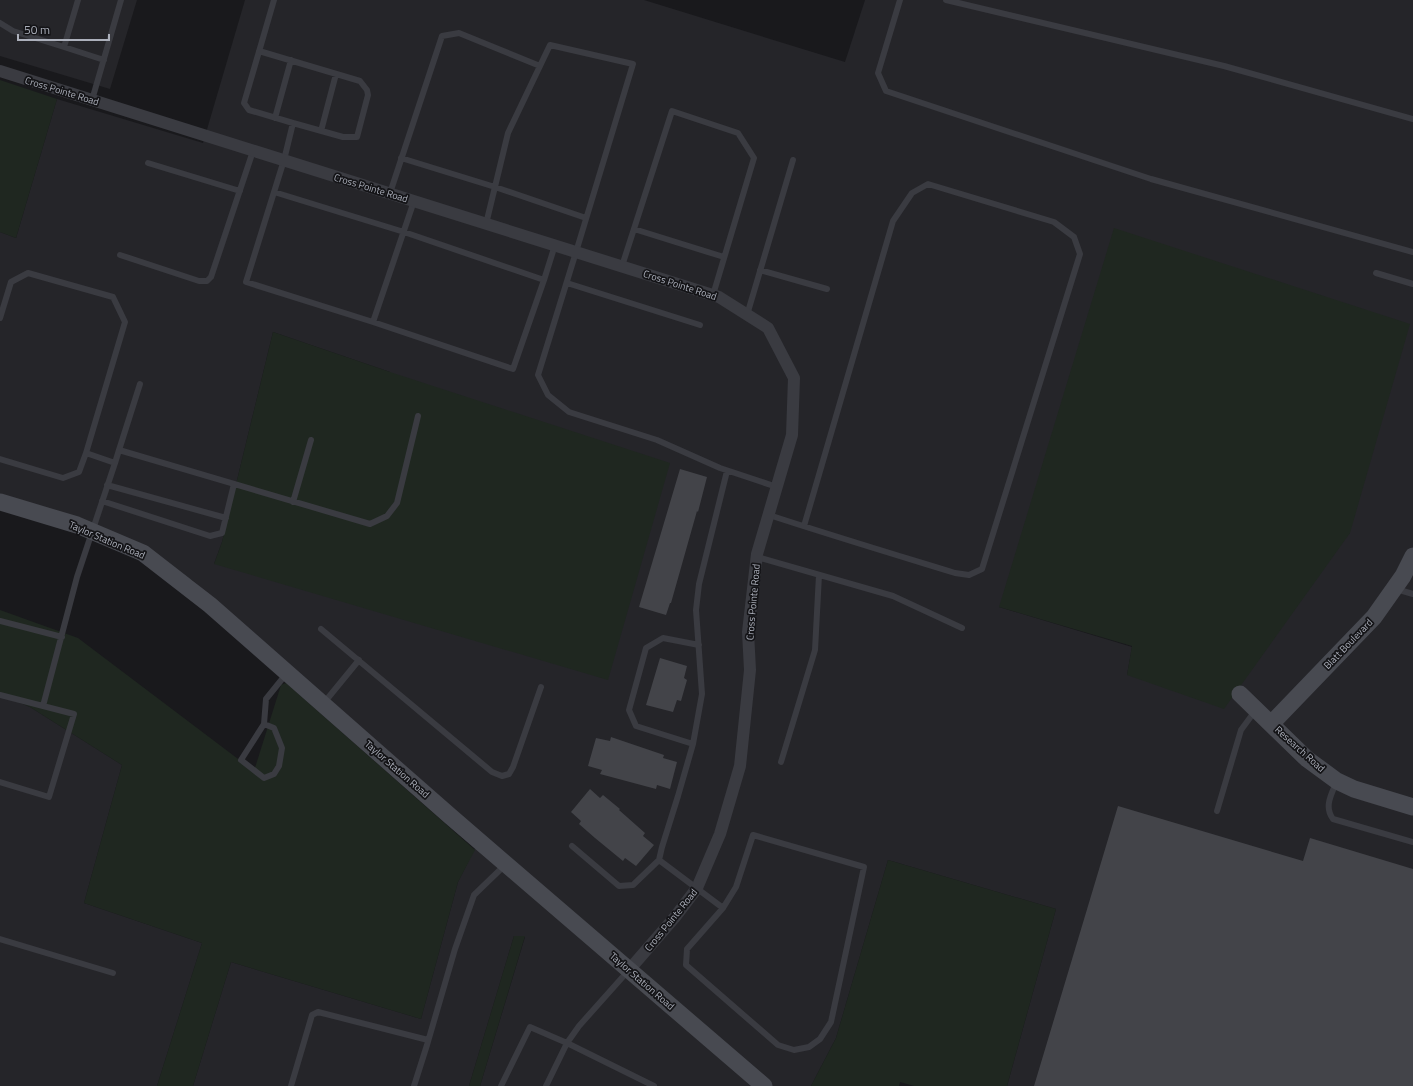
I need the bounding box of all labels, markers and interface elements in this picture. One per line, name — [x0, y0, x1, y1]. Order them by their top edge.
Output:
scale bar — [18, 16, 109, 42]
text: 50 m — [24, 20, 50, 39]
street label: Cross Pointe Road — [23, 73, 101, 109]
street label: Cross Pointe Road — [332, 170, 410, 206]
street label: Cross Pointe Road — [641, 266, 719, 304]
street label: Taylor Station Road — [67, 517, 147, 563]
street label: Cross Pointe Road — [742, 563, 764, 641]
street label: Blatt Boulevard — [1320, 615, 1376, 673]
street label: Research Road — [1272, 722, 1328, 776]
street label: Taylor Station Road — [361, 737, 433, 801]
street label: Cross Pointe Road — [641, 885, 701, 955]
street label: Taylor Station Road — [606, 949, 678, 1013]

